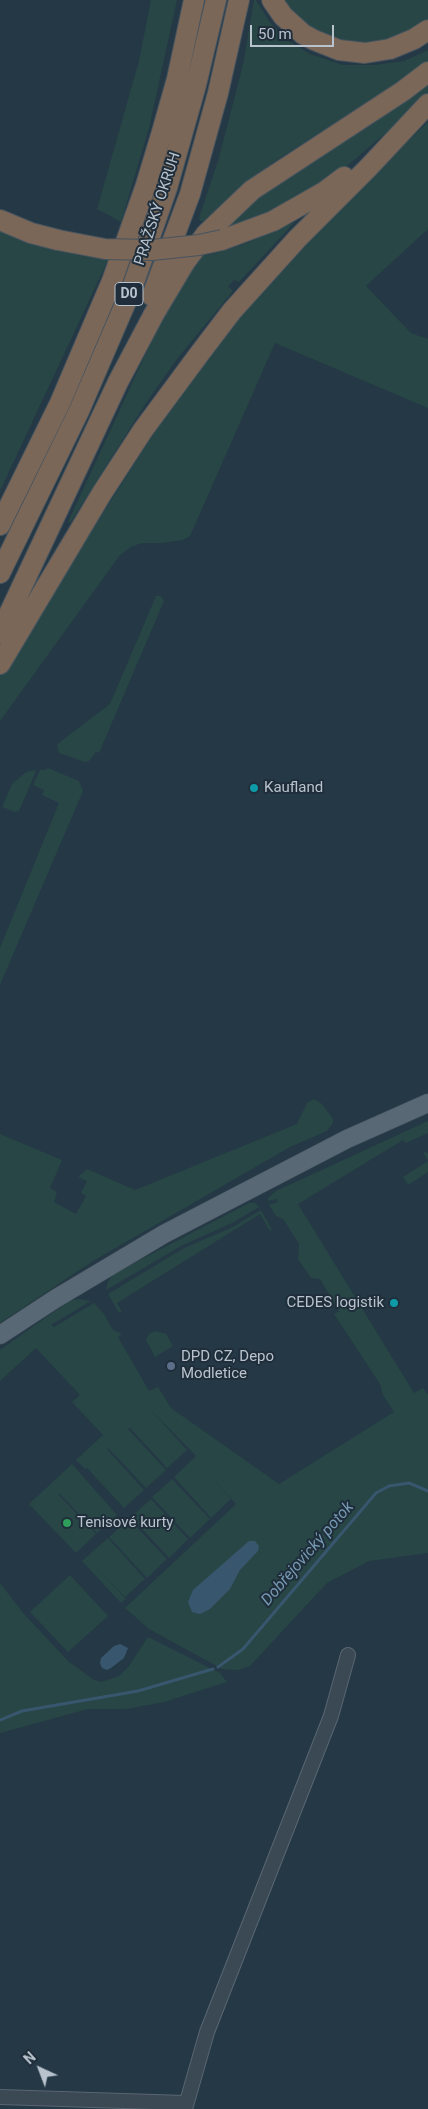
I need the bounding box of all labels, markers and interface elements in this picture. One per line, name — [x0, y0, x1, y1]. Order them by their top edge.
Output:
scale bar — [253, 15, 337, 47]
text: 50 m — [258, 25, 292, 43]
street label: PRAŽSKÝ OKRUH — [131, 150, 185, 268]
road number: D0 — [115, 282, 143, 306]
place label: Kaufland — [264, 779, 323, 797]
marker: Kaufland — [248, 782, 260, 794]
place label: CEDES logistik — [287, 1294, 384, 1312]
marker: CEDES logistik — [388, 1297, 400, 1309]
place label: DPD CZ, Depo Modletice — [181, 1348, 274, 1383]
marker: DPD CZ, Depo Modletice — [165, 1360, 177, 1372]
water label: Dobřejovický potok — [258, 1498, 358, 1610]
place label: Tenisové kurty — [77, 1514, 173, 1532]
marker: Tenisové kurty — [61, 1517, 73, 1529]
north arrow — [15, 2044, 65, 2094]
text: N — [21, 2049, 39, 2067]

